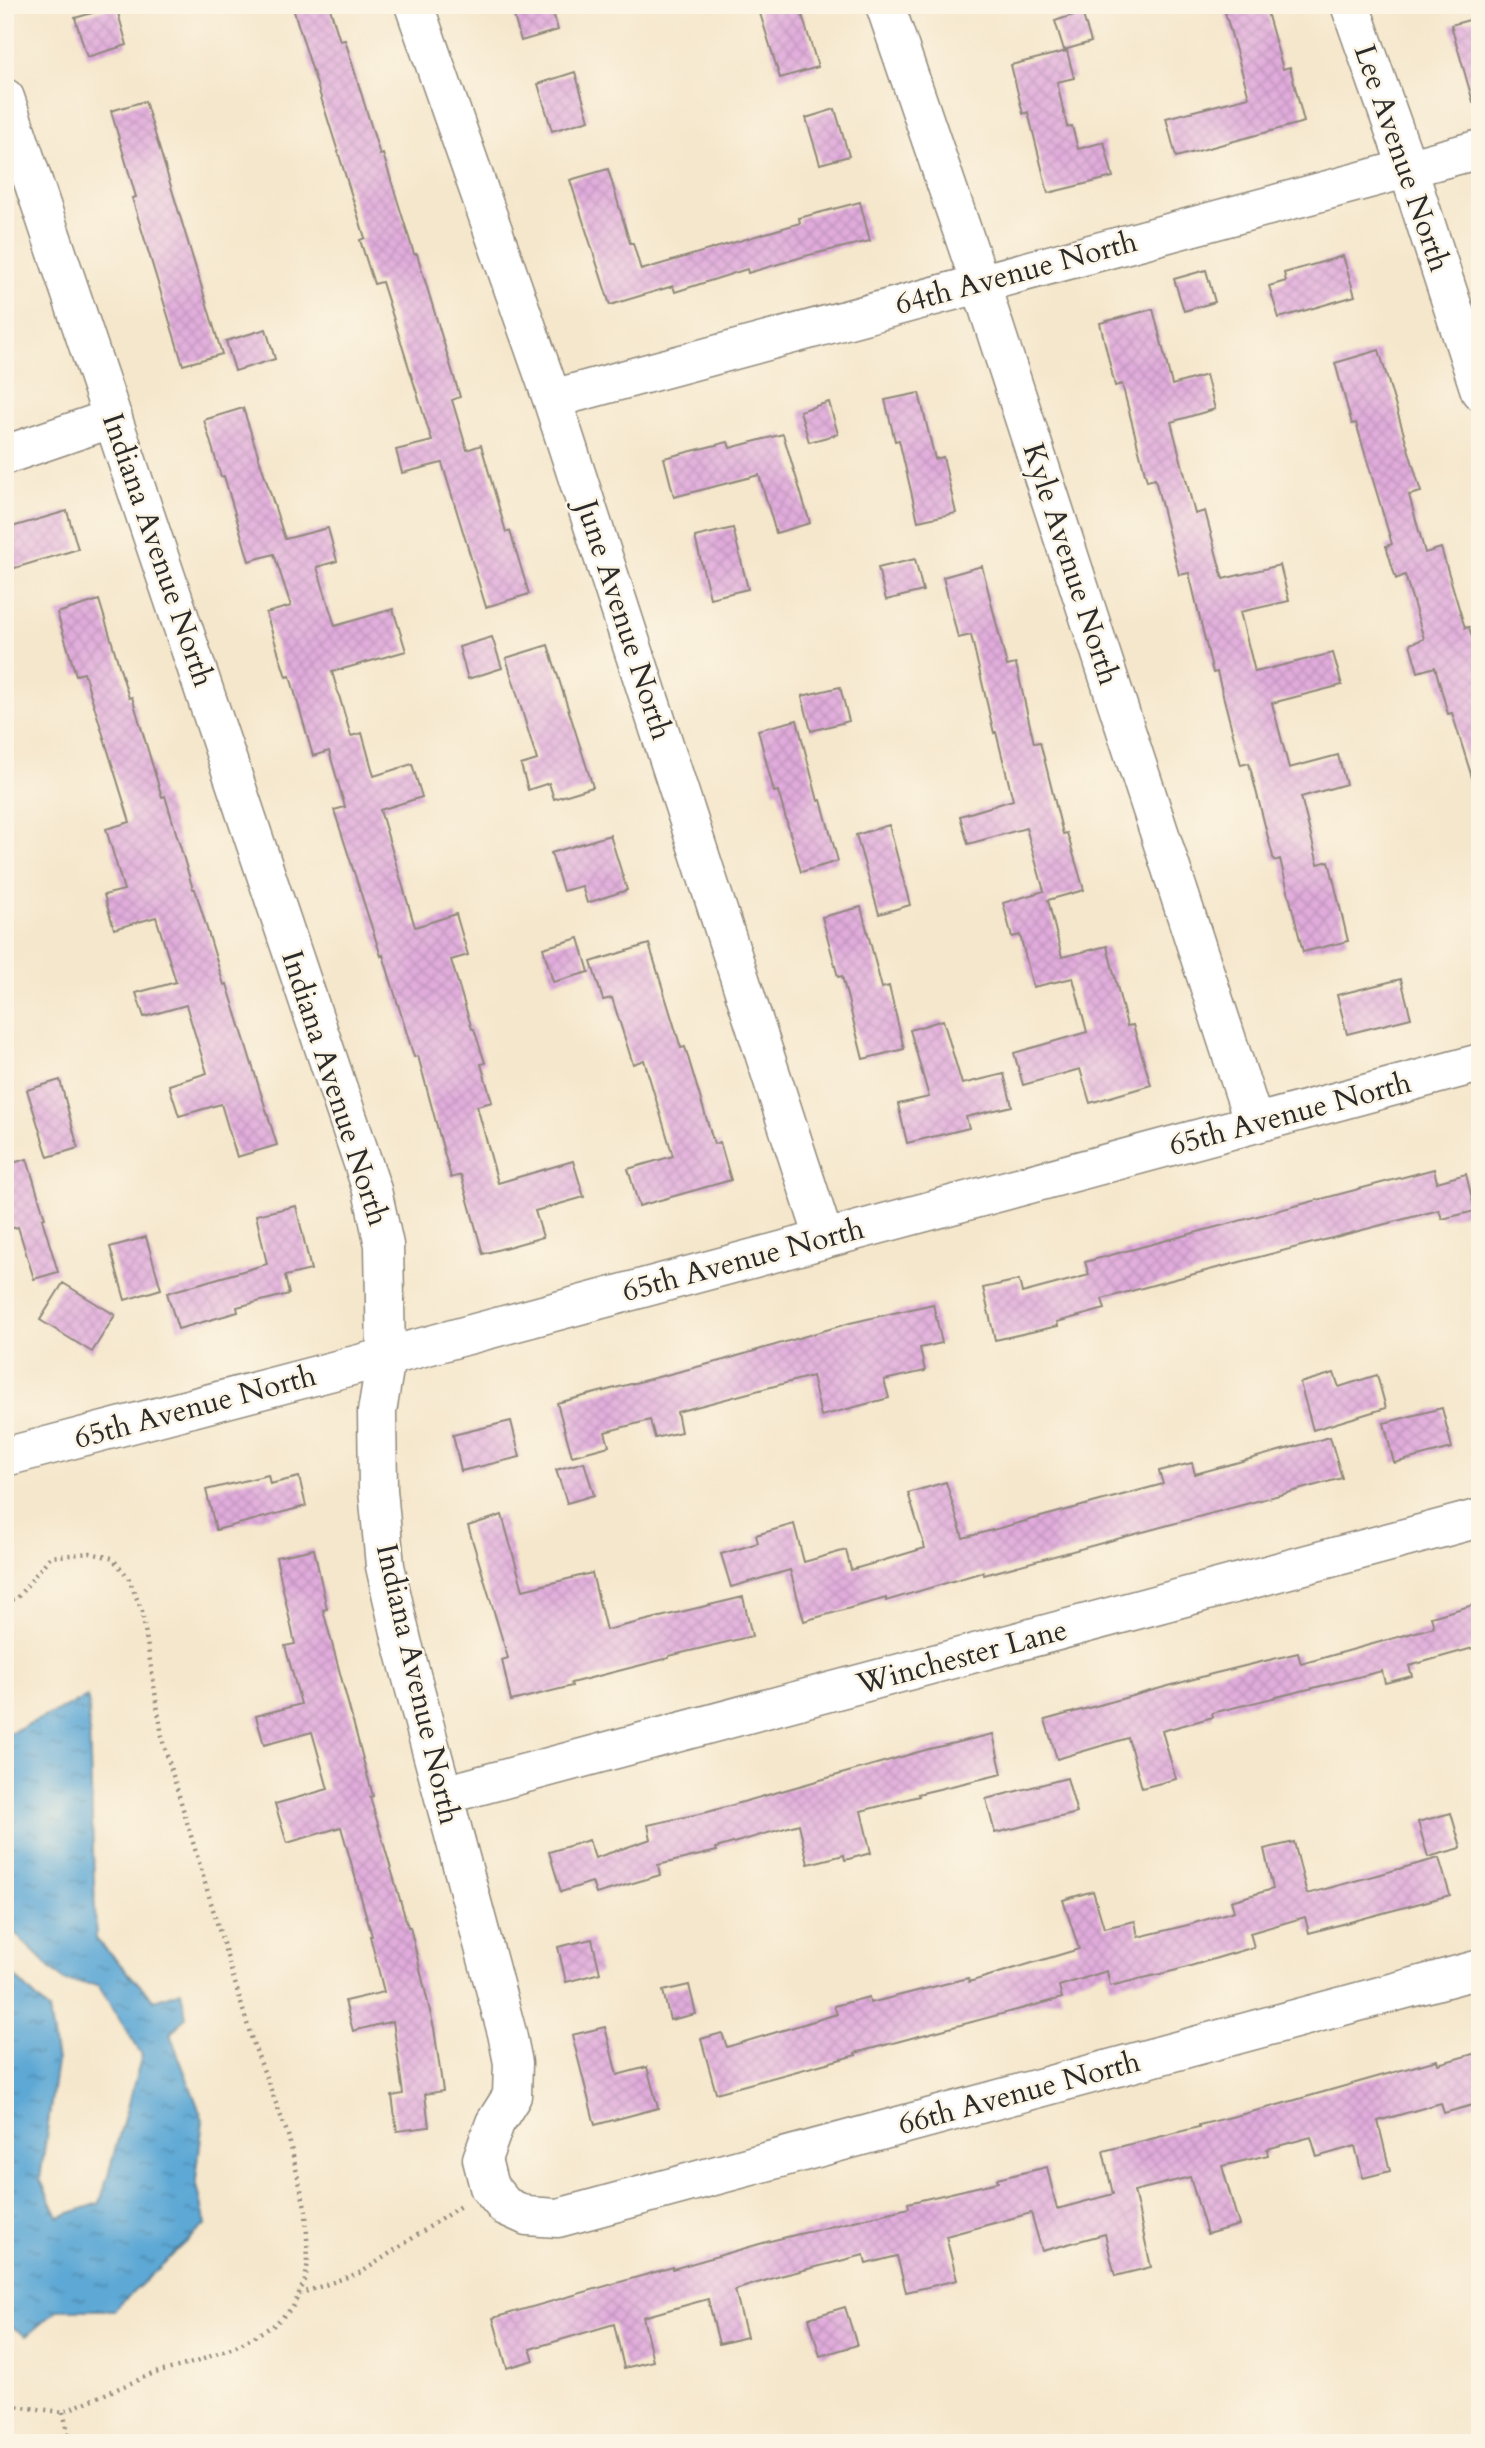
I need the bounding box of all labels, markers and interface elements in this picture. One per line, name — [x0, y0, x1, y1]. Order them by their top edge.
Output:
street label: Lee Avenue North — [1344, 39, 1460, 277]
street label: 64th Avenue North — [891, 221, 1142, 325]
street label: Indiana Avenue North — [92, 408, 224, 693]
street label: Kyle Avenue North — [1013, 438, 1130, 690]
street label: June Avenue North — [565, 491, 682, 745]
street label: Indiana Avenue North — [271, 945, 399, 1231]
street label: 65th Avenue North — [1165, 1062, 1416, 1166]
street label: 65th Avenue North — [618, 1208, 869, 1312]
street label: 65th Avenue North — [70, 1355, 321, 1459]
street label: Indiana Avenue North — [366, 1540, 470, 1829]
street label: Winchester Lane — [851, 1609, 1072, 1705]
street label: 66th Avenue North — [894, 2041, 1145, 2145]

